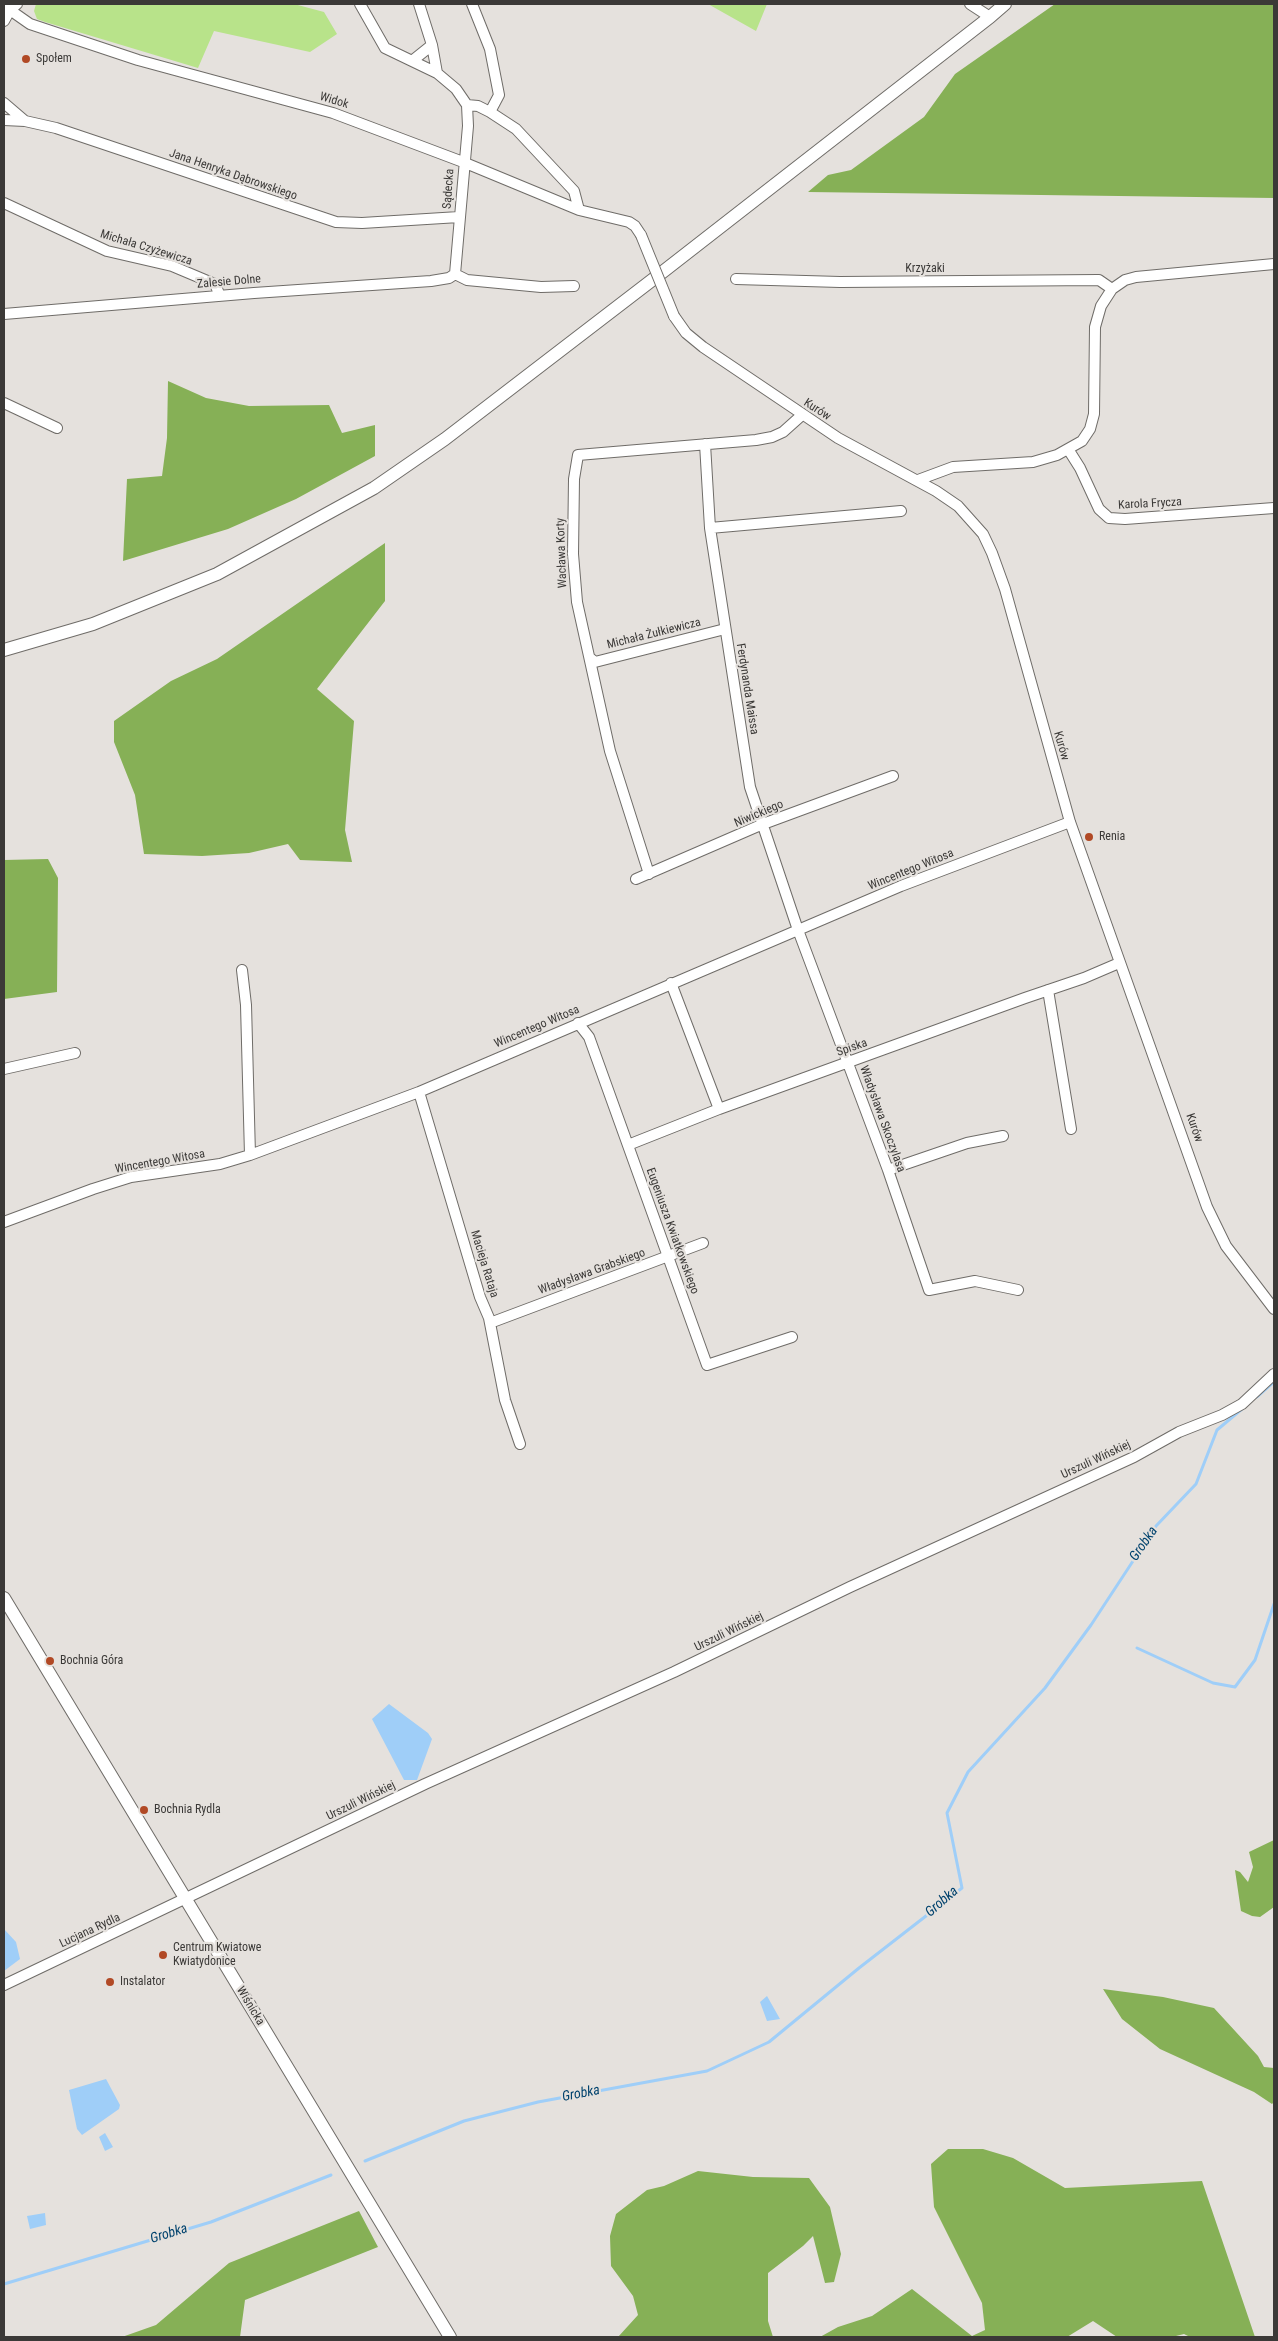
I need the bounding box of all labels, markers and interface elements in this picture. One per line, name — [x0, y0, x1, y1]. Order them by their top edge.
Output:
place label: Społem — [36, 52, 72, 66]
marker: Społem — [20, 53, 32, 65]
street label: Widok — [318, 90, 350, 112]
street label: Jana Henryka Dąbrowskiego — [167, 146, 299, 204]
street label: Sądecka — [440, 168, 458, 210]
street label: Michała Czyżewicza — [98, 227, 194, 269]
street label: Krzyżaki — [905, 262, 945, 276]
street label: Zalesie Dolne — [196, 272, 262, 292]
street label: Kurów — [801, 396, 833, 424]
street label: Karola Frycza — [1118, 495, 1182, 513]
street label: Wacława Korty — [554, 518, 570, 588]
street label: Michała Żułkiewicza — [606, 615, 702, 653]
street label: Ferdynanda Maissa — [733, 643, 761, 735]
street label: Kurów — [1050, 730, 1072, 762]
street label: Niwickiego — [732, 797, 786, 831]
place label: Renia — [1099, 830, 1125, 844]
marker: Renia — [1083, 831, 1095, 843]
street label: Wincentego Witosa — [866, 846, 956, 894]
street label: Wincentego Witosa — [492, 1003, 582, 1051]
street label: Spiska — [835, 1036, 869, 1060]
street label: Władysława Skoczylasa — [856, 1064, 908, 1174]
street label: Kurów — [1182, 1112, 1206, 1144]
street label: Wincentego Witosa — [114, 1147, 206, 1177]
street label: Eugeniusza Kwiatkowskiego — [642, 1166, 702, 1296]
street label: Macieja Rataja — [467, 1229, 501, 1299]
street label: Władysława Grabskiego — [537, 1246, 647, 1298]
street label: Urszuli Wińskiej — [1059, 1438, 1133, 1482]
water label: Grobka — [1126, 1524, 1162, 1564]
street label: Urszuli Wińskiej — [692, 1609, 766, 1655]
place label: Bochnia Góra — [60, 1654, 123, 1668]
marker: Bochnia Góra — [44, 1655, 56, 1667]
street label: Urszuli Wińskiej — [324, 1778, 398, 1824]
place label: Bochnia Rydla — [154, 1803, 221, 1817]
marker: Bochnia Rydla — [138, 1804, 150, 1816]
water label: Grobka — [922, 1883, 962, 1921]
street label: Lucjana Rydla — [57, 1911, 123, 1951]
place label: Centrum Kwiatowe Kwiatydonice — [173, 1941, 261, 1969]
marker: Centrum Kwiatowe Kwiatydonice — [157, 1949, 169, 1961]
place label: Instalator — [120, 1975, 165, 1989]
marker: Instalator — [104, 1976, 116, 1988]
street label: Wiśnicka — [233, 1984, 267, 2028]
water label: Grobka — [561, 2082, 601, 2106]
water label: Grobka — [148, 2220, 190, 2248]

